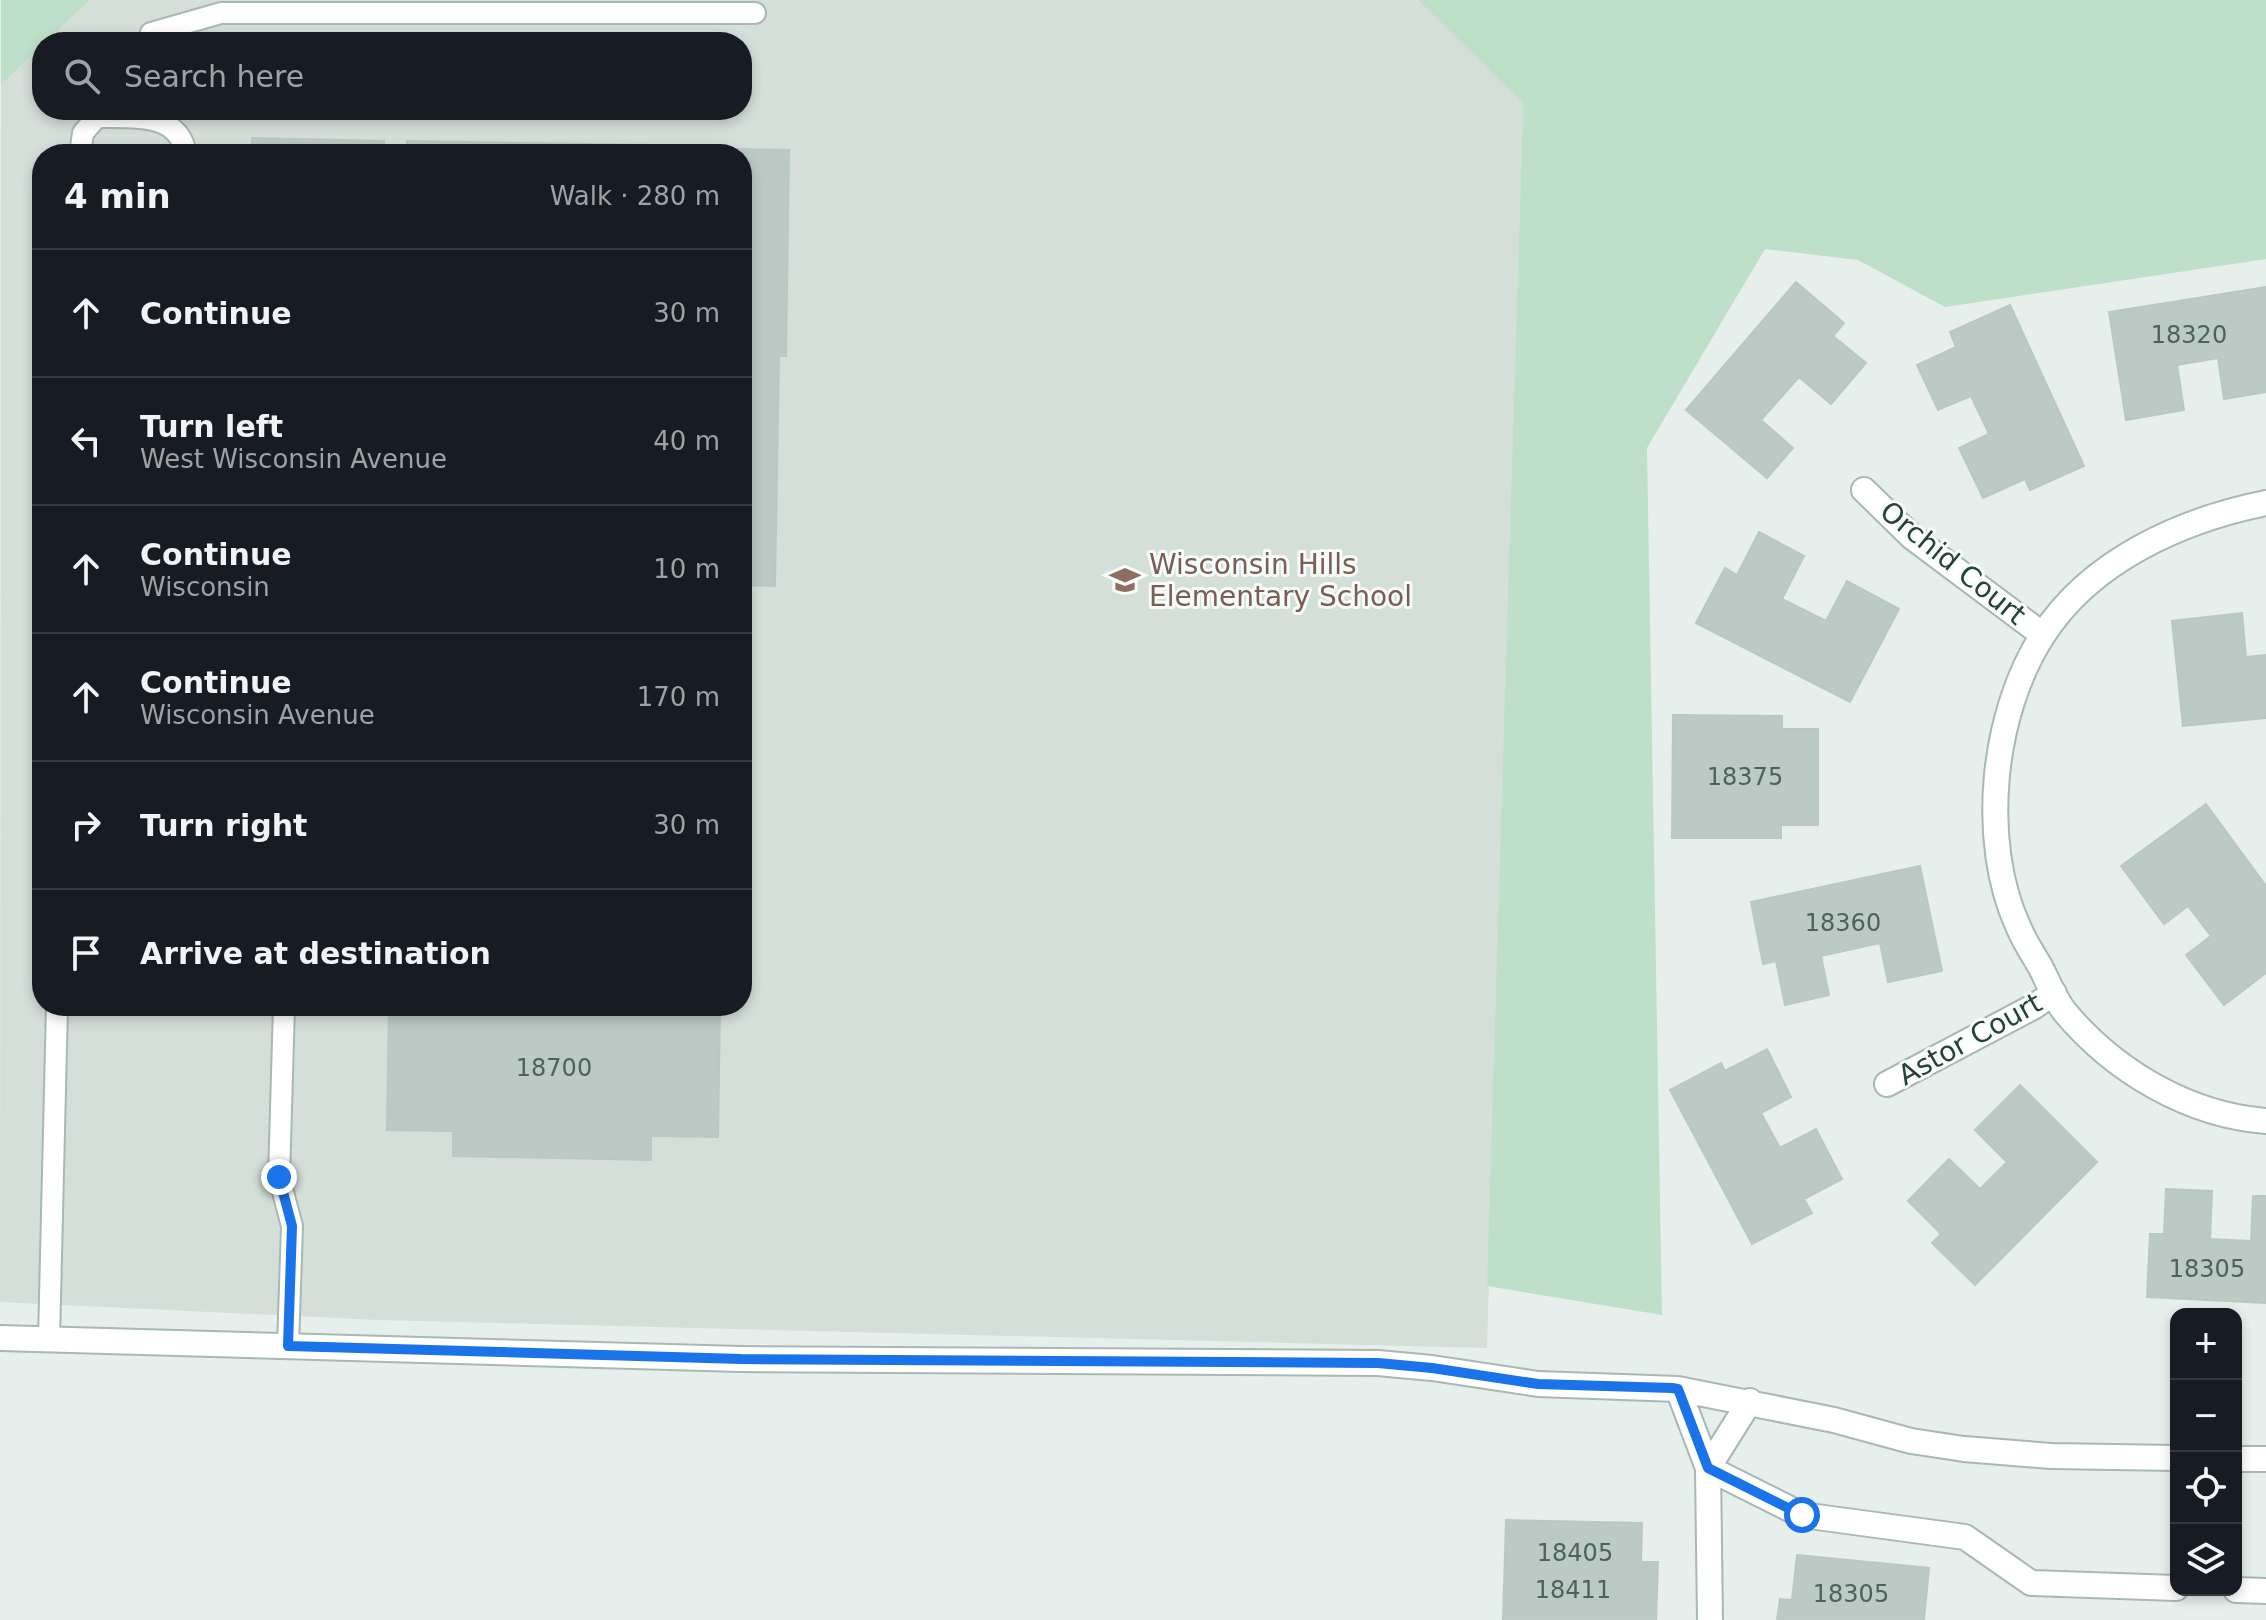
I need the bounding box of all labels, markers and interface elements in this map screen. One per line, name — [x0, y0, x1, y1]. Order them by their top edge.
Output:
search box — [32, 32, 752, 120]
icon: search — [60, 54, 104, 98]
text: Search here — [124, 59, 304, 94]
text: 4 min — [64, 176, 171, 216]
text: Walk · 280 m — [550, 181, 720, 211]
icon: ahead — [64, 291, 108, 335]
text: Continue — [140, 296, 292, 331]
text: 30 m — [653, 298, 720, 328]
house number: 18320 — [2151, 321, 2227, 349]
text: Turn left — [140, 409, 283, 444]
icon: left — [64, 419, 108, 463]
text: 40 m — [653, 426, 720, 456]
text: West Wisconsin Avenue — [140, 444, 447, 474]
street label: Orchid Court — [1874, 494, 2032, 632]
text: Continue — [140, 537, 292, 572]
icon: ahead — [64, 547, 108, 591]
place label: Wisconsin Hills Elementary School — [1149, 548, 1412, 613]
text: 10 m — [653, 554, 720, 584]
school or university icon: Wisconsin Hills Elementary School — [1108, 563, 1142, 597]
text: Wisconsin — [140, 572, 270, 602]
text: Continue — [140, 665, 292, 700]
icon: ahead — [64, 675, 108, 719]
text: 170 m — [637, 682, 720, 712]
text: Wisconsin Avenue — [140, 700, 375, 730]
house number: 18375 — [1707, 763, 1783, 791]
icon: right — [64, 803, 108, 847]
text: Turn right — [140, 808, 307, 843]
text: 30 m — [653, 810, 720, 840]
house number: 18360 — [1805, 909, 1881, 937]
icon: arrive — [64, 931, 108, 975]
text: Arrive at destination — [140, 936, 491, 971]
street label: Astor Court — [1892, 986, 2048, 1092]
house number: 18700 — [516, 1054, 592, 1082]
route end — [261, 1159, 297, 1195]
house number: 18305 — [2169, 1255, 2245, 1283]
map controls — [2170, 1308, 2242, 1596]
button: + — [2170, 1308, 2242, 1380]
button: − — [2170, 1380, 2242, 1452]
button: locate — [2170, 1452, 2242, 1524]
route start — [1784, 1497, 1820, 1533]
button: layers — [2170, 1524, 2242, 1596]
house number: 18405 — [1537, 1539, 1613, 1567]
house number: 18411 — [1535, 1576, 1611, 1604]
house number: 18305 — [1813, 1580, 1889, 1608]

